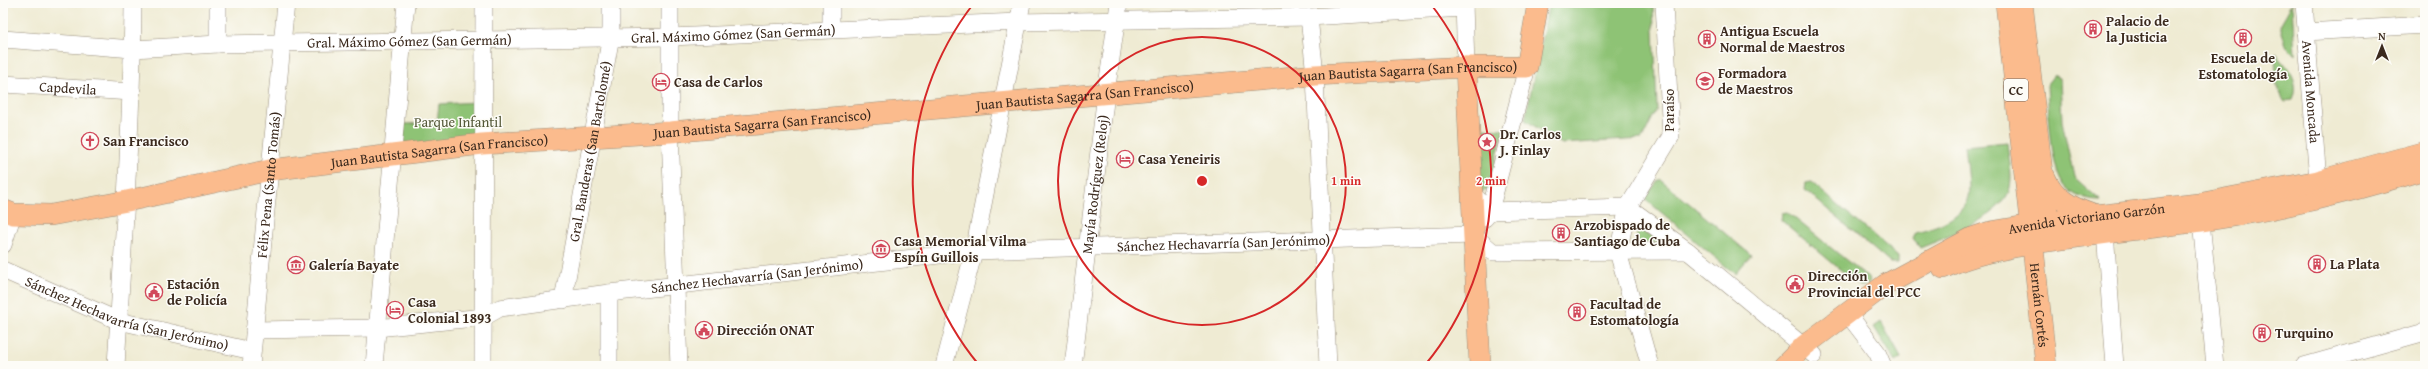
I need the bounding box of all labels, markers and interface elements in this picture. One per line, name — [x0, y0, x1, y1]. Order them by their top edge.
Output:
place label: Palacio de la Justicia — [2106, 11, 2169, 47]
building icon: Palacio de la Justicia — [2083, 19, 2103, 39]
street label: Gral. Máximo Gómez (San Germán) — [631, 20, 836, 48]
place label: Antigua Escuela Normal de Maestros — [1720, 21, 1845, 57]
north arrow — [2362, 26, 2402, 66]
building icon: Escuela de Estomatología — [2233, 28, 2253, 48]
text: N — [2378, 28, 2386, 44]
street label: Gral. Máximo Gómez (San Germán) — [307, 29, 512, 53]
building icon: Antigua Escuela Normal de Maestros — [1697, 29, 1717, 49]
street label: Avenida Moncada — [2297, 39, 2325, 144]
place label: Escuela de Estomatología — [2199, 48, 2288, 84]
street label: Juan Bautista Sagarra (San Francisco) — [1296, 57, 1517, 87]
street label: Gral. Banderas (San Bartolomé) — [564, 59, 616, 243]
place label: Formadora de Maestros — [1718, 63, 1793, 99]
school or university icon: Formadora de Maestros — [1695, 71, 1715, 91]
hotel icon: Casa de Carlos — [651, 72, 671, 92]
place label: Casa de Carlos — [674, 72, 763, 92]
street label: Capdevila — [39, 76, 97, 100]
street label: Juan Bautista Sagarra (San Francisco) — [973, 76, 1195, 115]
road number: CC — [2004, 79, 2028, 101]
street label: Paraíso — [1659, 88, 1679, 132]
street label: Juan Bautista Sagarra (San Francisco) — [651, 104, 872, 143]
street label: Félix Pena (Santo Tomás) — [251, 111, 285, 259]
park label: Parque Infantil — [414, 112, 502, 132]
street label: Mayía Rodríguez (Reloj) — [1077, 114, 1113, 255]
place label: Dr. Carlos J. Finlay — [1498, 124, 1561, 160]
street label: Juan Bautista Sagarra (San Francisco) — [328, 130, 549, 173]
church icon: San Francisco — [80, 131, 100, 151]
place label: San Francisco — [103, 131, 189, 151]
place icon: Dr. Carlos J. Finlay — [1477, 132, 1497, 152]
hotel icon: Casa Yeneiris — [1115, 149, 1135, 169]
place label: Casa Yeneiris — [1138, 149, 1220, 169]
text: 1 min — [1331, 172, 1361, 189]
text: 2 min — [1476, 172, 1506, 189]
centre of rings — [1195, 174, 1209, 188]
street label: Avenida Victoriano Garzón — [2007, 198, 2166, 239]
place label: Arzobispado de Santiago de Cuba — [1574, 215, 1681, 251]
building icon: Arzobispado de Santiago de Cuba — [1551, 223, 1571, 243]
street label: Sánchez Hechavarría (San Jerónimo) — [1116, 230, 1331, 256]
place label: Casa Memorial Vilma Espín Guillois — [894, 231, 1027, 267]
museum icon: Casa Memorial Vilma Espín Guillois — [871, 239, 891, 259]
street label: Sánchez Hechavarría (San Jerónimo) — [650, 254, 864, 298]
building icon: La Plata — [2307, 254, 2327, 274]
place label: La Plata — [2330, 254, 2380, 274]
museum icon: Galería Bayate — [286, 255, 306, 275]
place label: Galería Bayate — [309, 255, 399, 275]
street label: Hernán Cortés — [2025, 262, 2054, 348]
place label: Dirección Provincial del PCC — [1808, 266, 1921, 302]
street label: Sánchez Hechavarría (San Jerónimo) — [22, 271, 231, 355]
place label: Estación de Policía — [167, 274, 228, 310]
public building icon: Dirección Provincial del PCC — [1785, 274, 1805, 294]
public building icon: Estación de Policía — [144, 282, 164, 302]
place label: Casa Colonial 1893 — [408, 292, 491, 328]
place label: Facultad de Estomatología — [1590, 294, 1680, 330]
hotel icon: Casa Colonial 1893 — [385, 300, 405, 320]
building icon: Facultad de Estomatología — [1567, 302, 1587, 322]
public building icon: Dirección ONAT — [694, 320, 714, 340]
place label: Dirección ONAT — [717, 320, 815, 340]
building icon: Turquino — [2252, 323, 2272, 343]
place label: Turquino — [2275, 323, 2334, 343]

